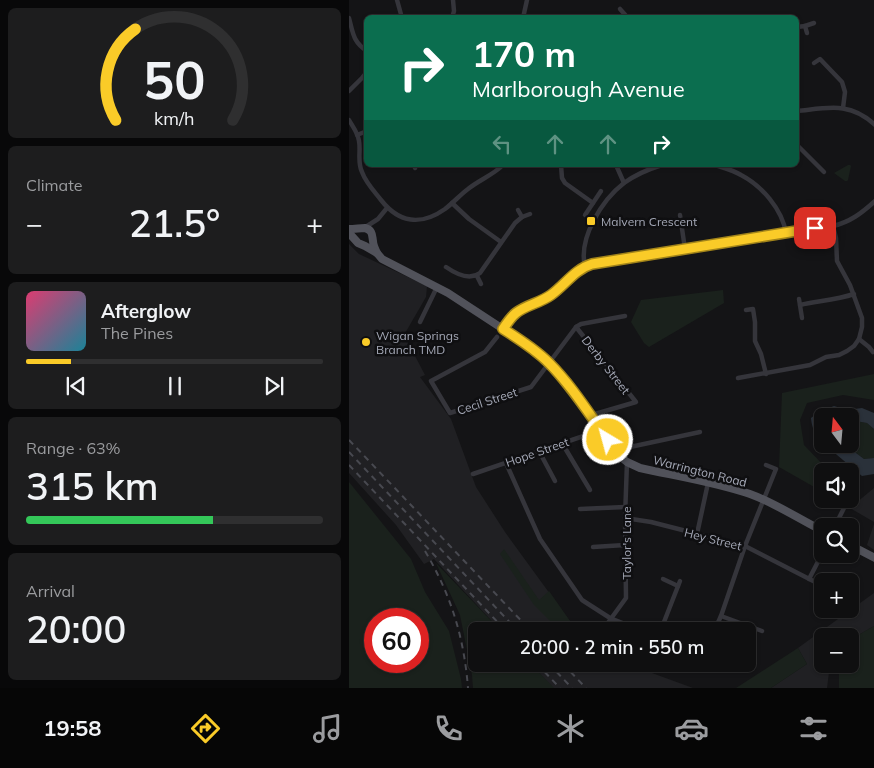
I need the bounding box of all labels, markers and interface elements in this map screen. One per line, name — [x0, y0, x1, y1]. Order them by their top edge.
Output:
text: 170 m — [472, 32, 576, 76]
icon: right — [389, 35, 454, 100]
text: 50 — [143, 47, 206, 112]
text: Marlborough Avenue — [472, 75, 685, 103]
text: km/h — [154, 107, 195, 129]
icon: left — [488, 130, 516, 158]
icon: ahead — [541, 130, 569, 158]
icon: ahead — [594, 130, 622, 158]
icon: right — [647, 130, 675, 158]
text: Climate — [26, 175, 82, 195]
text: 21.5° — [129, 199, 220, 247]
text: − — [26, 206, 43, 241]
text: + — [306, 206, 323, 241]
pin — [794, 207, 836, 249]
place label: Malvern Crescent — [601, 214, 697, 229]
icon: arrive — [801, 214, 829, 242]
marker: Malvern Crescent — [585, 215, 597, 227]
text: Afterglow — [101, 299, 191, 323]
text: The Pines — [101, 323, 173, 343]
place label: Wigan Springs Branch TMD — [376, 328, 459, 357]
street label: Derby Street — [579, 333, 633, 397]
marker: Wigan Springs Branch TMD — [360, 336, 372, 348]
icon: previous — [62, 372, 90, 400]
icon: pause — [161, 372, 189, 400]
icon: next — [260, 372, 288, 400]
street label: Cecil Street — [455, 384, 519, 418]
north arrow — [814, 408, 859, 452]
map controls — [814, 408, 859, 673]
position arrow — [581, 413, 633, 465]
street label: Hope Street — [503, 434, 571, 470]
text: Range · 63% — [26, 438, 121, 458]
street label: Warrington Road — [651, 452, 749, 490]
text: 315 km — [26, 462, 159, 510]
button: sound — [814, 463, 859, 508]
street label: Taylor's Lane — [619, 507, 634, 579]
button: search — [814, 518, 859, 563]
street label: Hey Street — [683, 525, 743, 553]
button: + — [814, 573, 859, 618]
text: Arrival — [26, 581, 75, 601]
text: 20:00 — [26, 605, 126, 653]
speed limit sign: 60 — [364, 608, 429, 673]
button: − — [814, 628, 859, 673]
text: 20:00 · 2 min · 550 m — [519, 635, 705, 659]
icon: directions — [188, 711, 223, 746]
icon: music — [310, 711, 345, 746]
icon: phone — [431, 711, 466, 746]
icon: climate — [553, 711, 588, 746]
icon: car — [674, 711, 709, 746]
icon: filters — [796, 711, 831, 746]
text: 19:58 — [43, 714, 102, 742]

